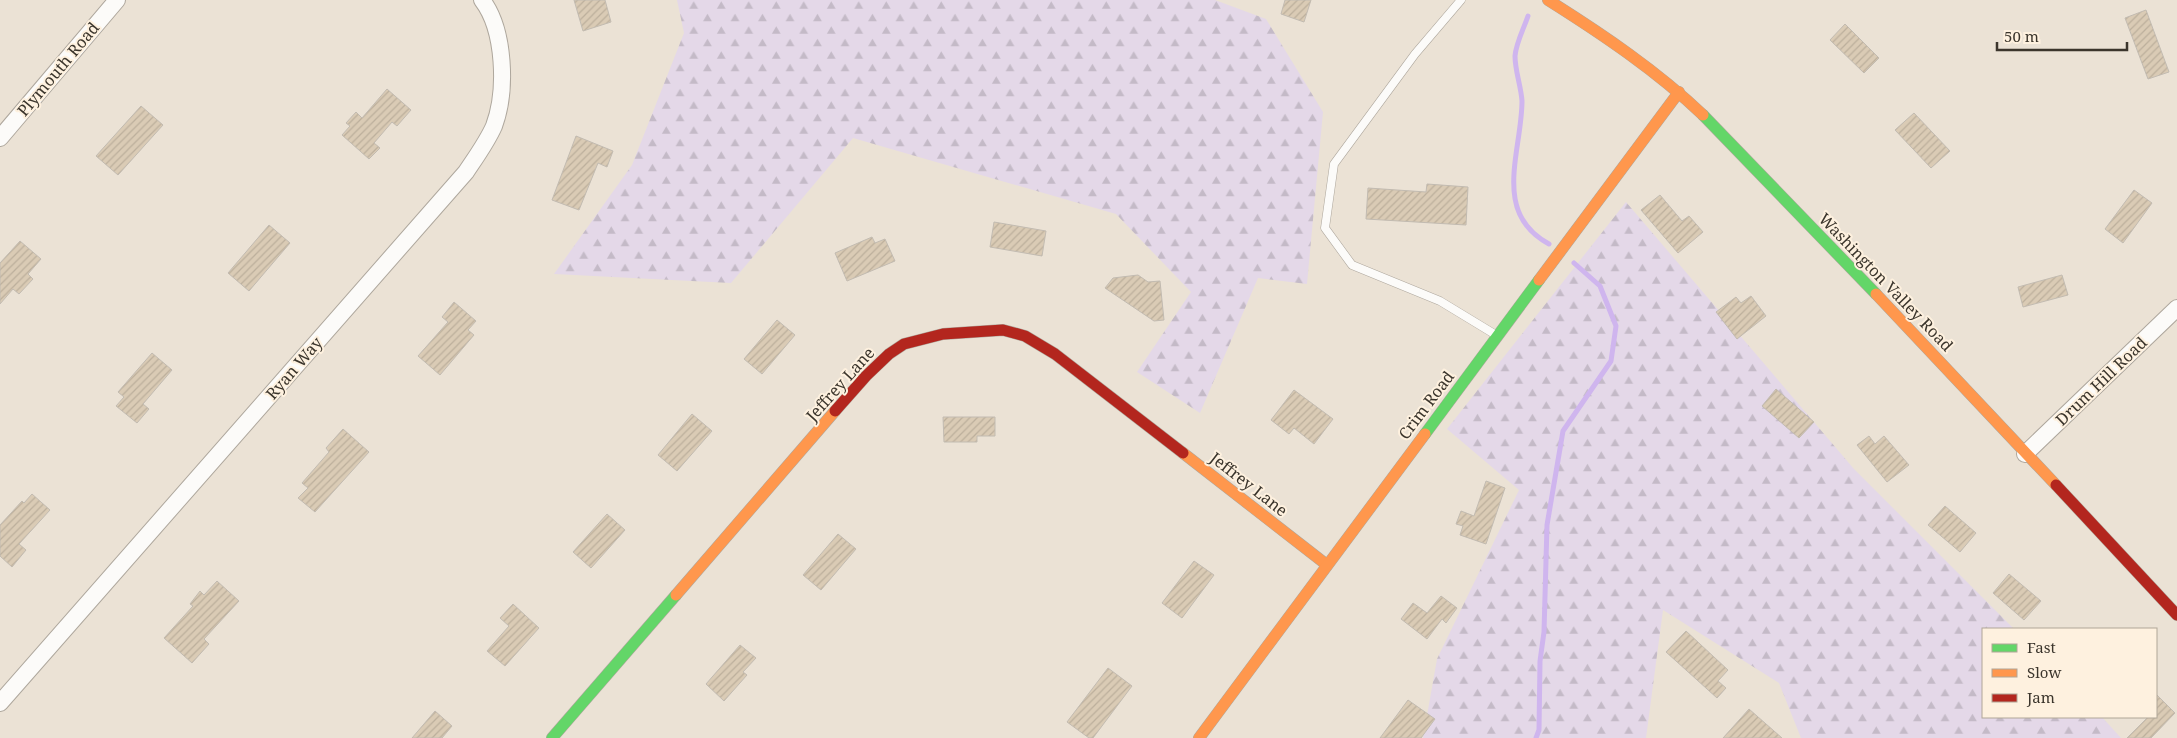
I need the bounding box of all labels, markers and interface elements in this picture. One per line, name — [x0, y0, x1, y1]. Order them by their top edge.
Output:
street label: Plymouth Road — [12, 17, 104, 121]
scale bar — [1997, 20, 2127, 52]
text: 50 m — [2004, 26, 2039, 46]
street label: Washington Valley Road — [1814, 208, 1958, 356]
street label: Ryan Way — [261, 331, 328, 404]
street label: Drum Hill Road — [2051, 332, 2152, 430]
street label: Jeffrey Lane — [800, 342, 879, 427]
street label: Crim Road — [1393, 366, 1459, 444]
street label: Jeffrey Lane — [1205, 446, 1292, 521]
legend — [1982, 628, 2157, 718]
text: Fast — [2027, 637, 2056, 657]
text: Slow — [2027, 662, 2061, 682]
text: Jam — [2026, 687, 2055, 707]

